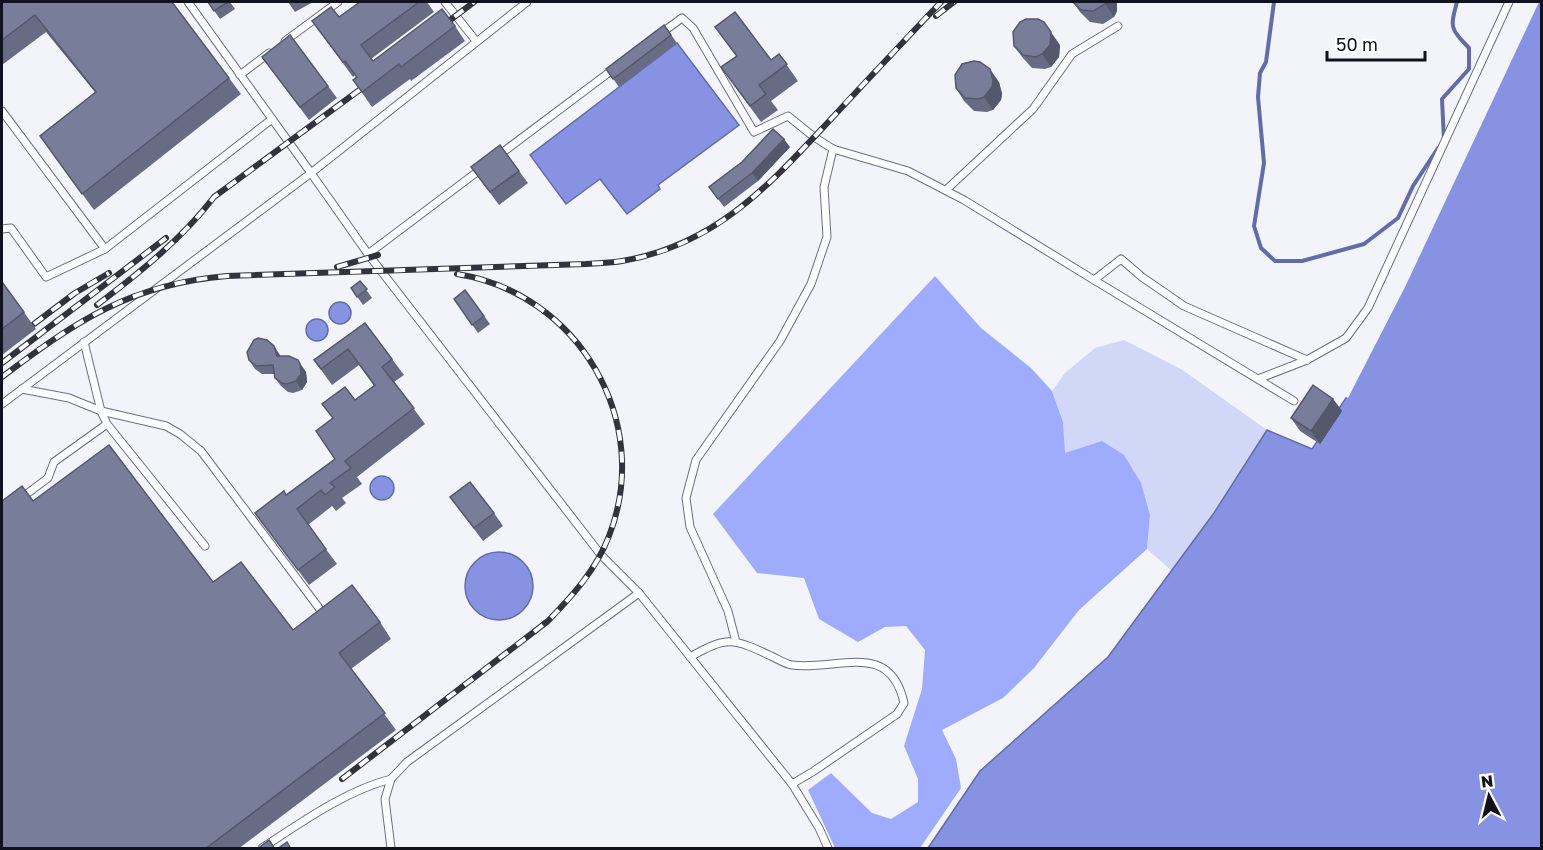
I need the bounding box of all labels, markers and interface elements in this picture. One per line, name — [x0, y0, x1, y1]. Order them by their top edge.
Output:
scale bar — [1327, 24, 1424, 62]
text: 50 m — [1336, 33, 1378, 55]
north arrow — [1459, 766, 1519, 826]
text: N — [1480, 770, 1494, 792]

